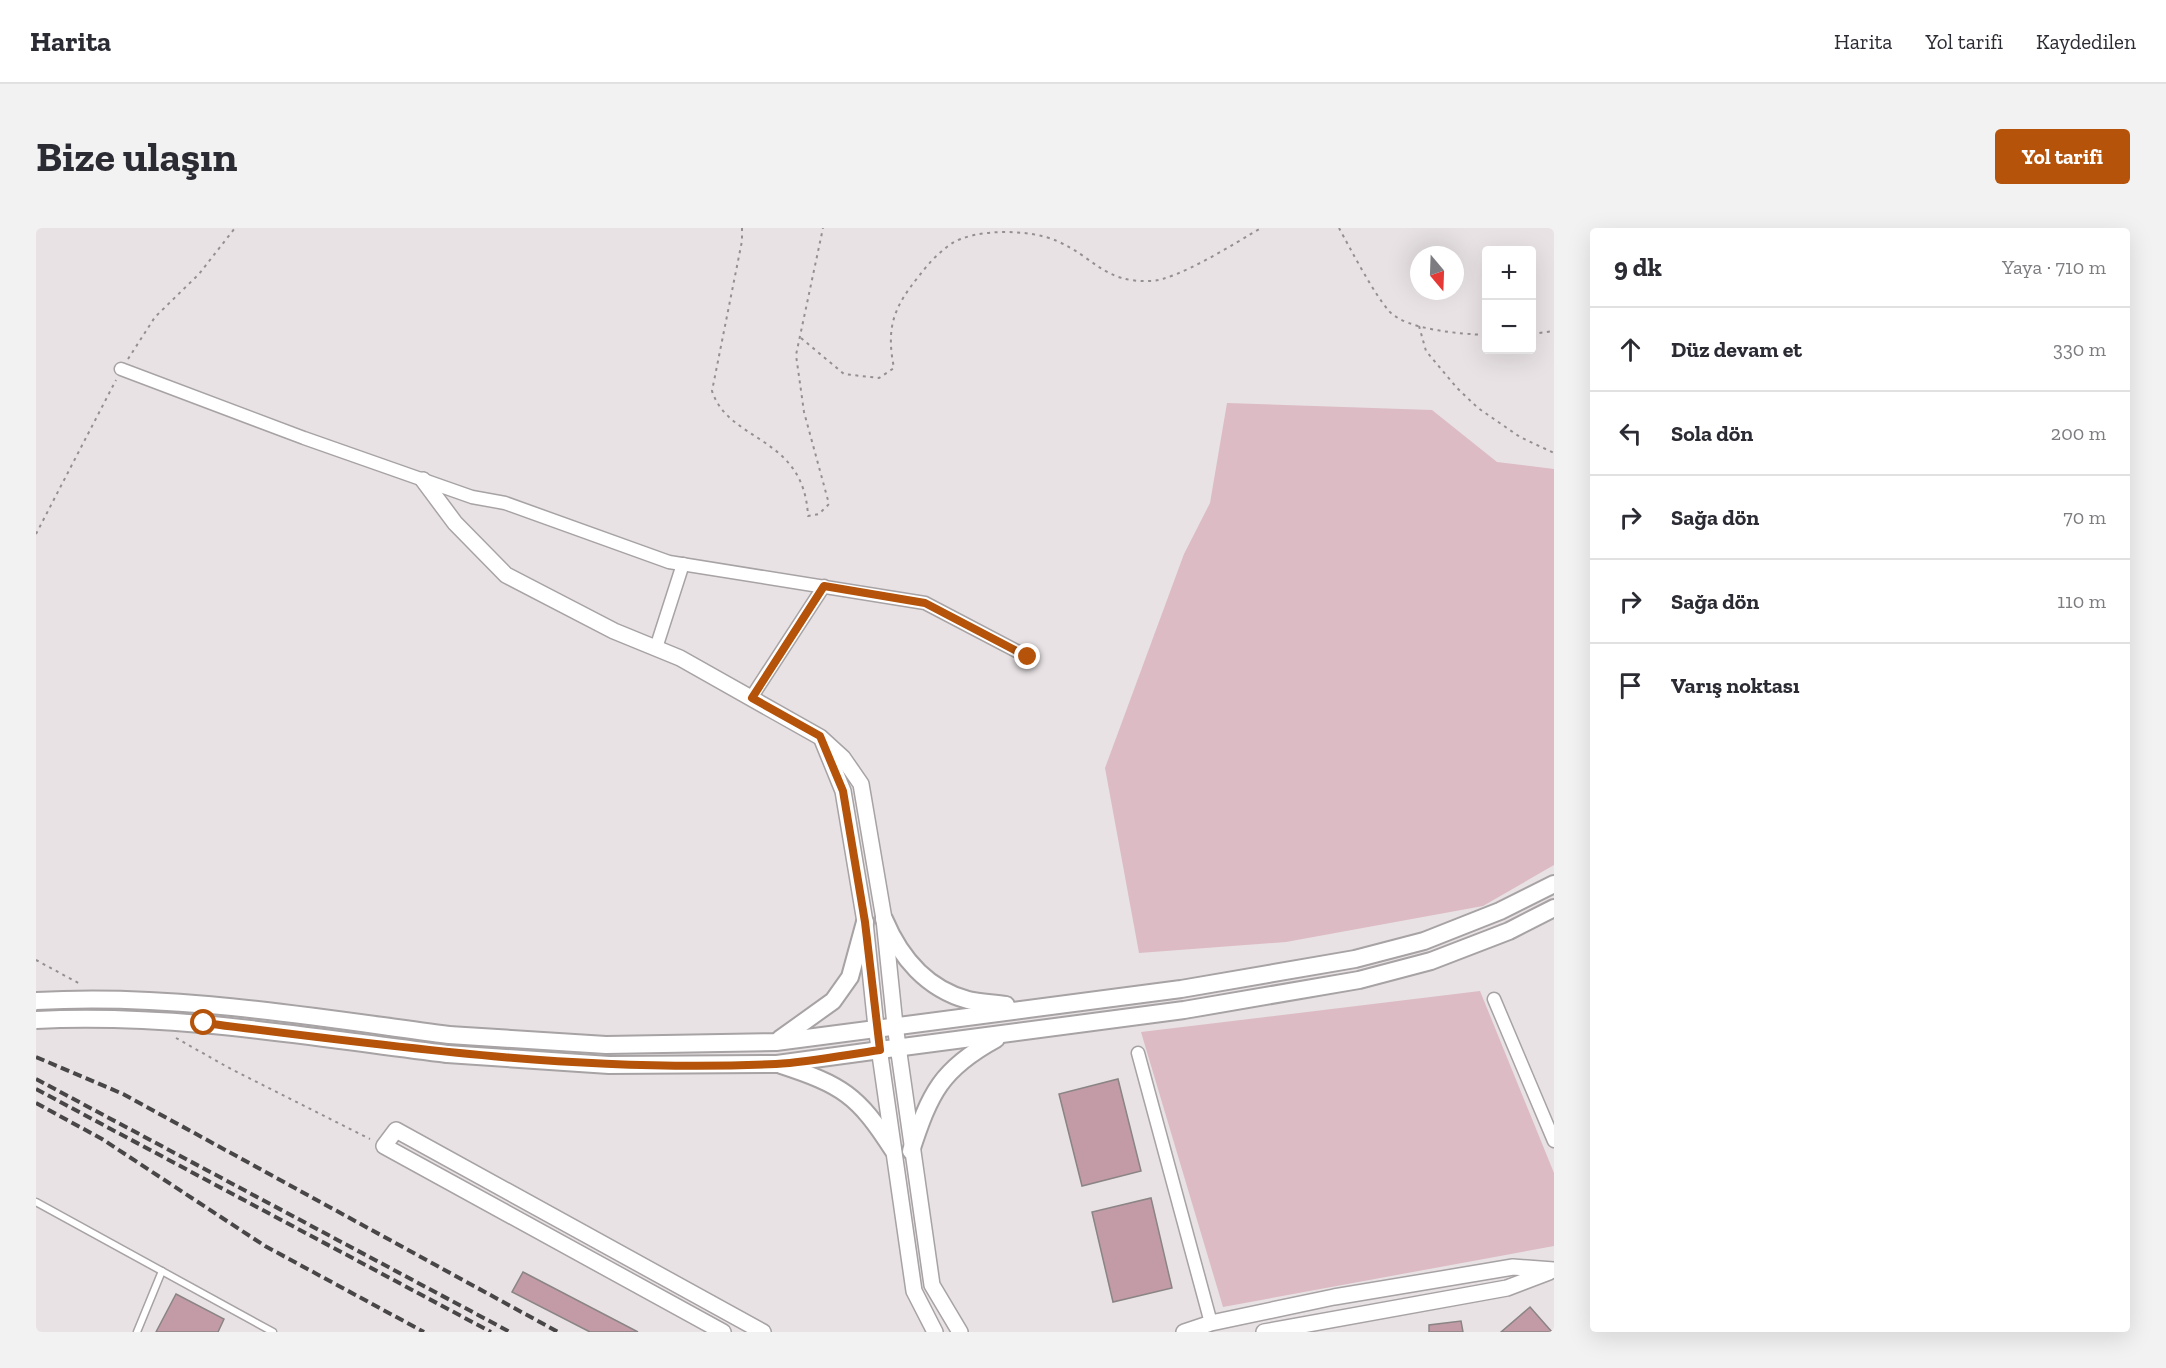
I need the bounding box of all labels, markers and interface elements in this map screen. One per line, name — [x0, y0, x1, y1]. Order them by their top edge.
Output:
text: Harita — [30, 25, 111, 58]
text: Harita — [1834, 29, 1892, 54]
text: Yol tarifi — [1925, 29, 2003, 54]
text: Kaydedilen — [2036, 29, 2136, 54]
button: Yol tarifi — [1995, 129, 2130, 184]
text: Bize ulaşın — [36, 131, 237, 182]
north arrow — [1410, 246, 1464, 300]
map controls — [1482, 246, 1536, 354]
button: + — [1482, 246, 1536, 300]
text: 9 dk — [1614, 251, 1662, 283]
text: Yaya · 710 m — [2002, 255, 2106, 279]
button: − — [1482, 300, 1536, 354]
icon: ahead — [1614, 333, 1647, 366]
text: Düz devam et — [1671, 336, 1802, 363]
text: 330 m — [2053, 337, 2106, 361]
icon: left — [1614, 417, 1647, 450]
text: Sola dön — [1671, 420, 1753, 447]
text: 200 m — [2051, 421, 2106, 445]
icon: right — [1614, 501, 1647, 534]
text: Sağa dön — [1671, 504, 1759, 531]
text: 70 m — [2063, 505, 2106, 529]
icon: right — [1614, 585, 1647, 618]
text: Sağa dön — [1671, 588, 1759, 615]
text: 110 m — [2057, 589, 2106, 613]
route end — [1014, 643, 1040, 669]
icon: arrive — [1614, 669, 1647, 702]
text: Varış noktası — [1671, 672, 1800, 699]
route start — [190, 1009, 216, 1035]

